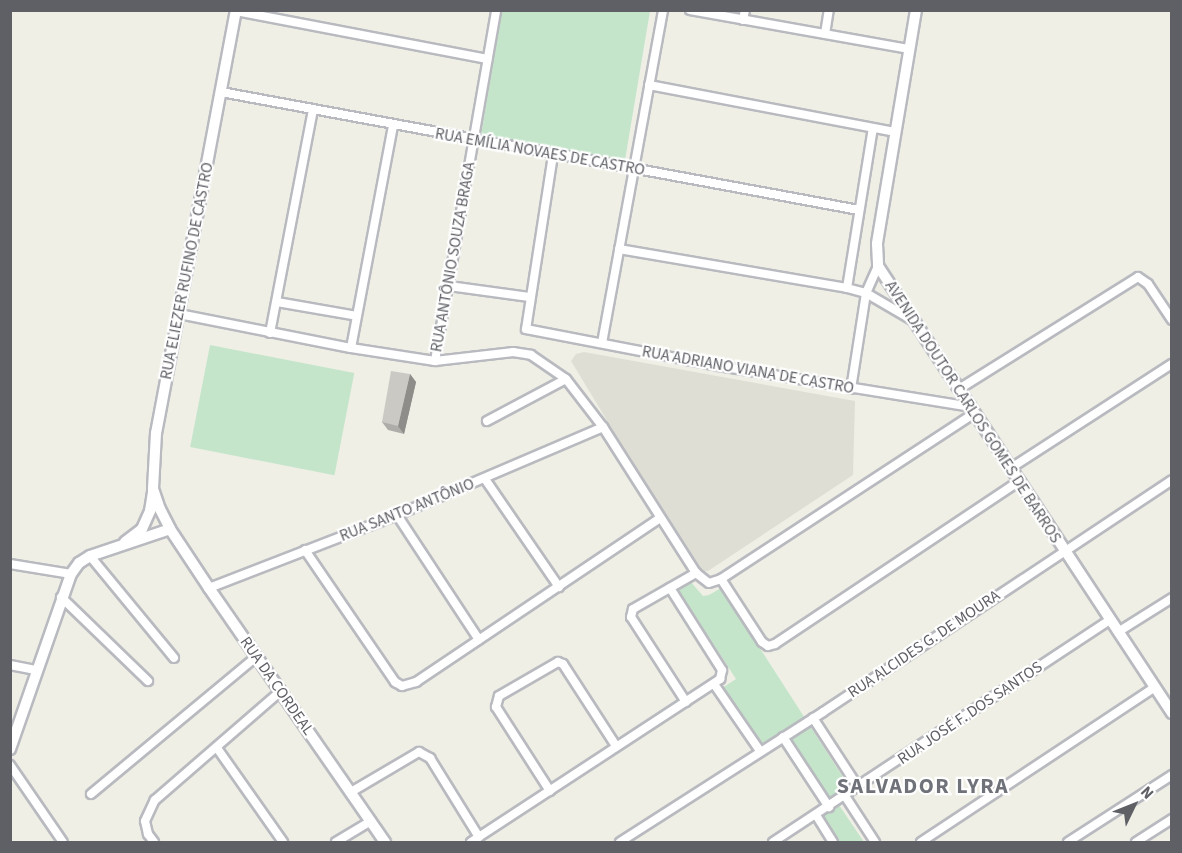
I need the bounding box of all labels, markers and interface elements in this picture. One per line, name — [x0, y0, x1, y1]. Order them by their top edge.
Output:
street label: RUA EMÍLIA NOVAES DE CASTRO — [434, 124, 646, 180]
street label: RUA ANTÔNIO SOUZA BRAGA — [427, 160, 479, 354]
street label: RUA ELIEZER RUFINO DE CASTRO — [157, 161, 217, 381]
street label: AVENIDA DOUTOR CARLOS GOMES DE BARROS — [881, 277, 1065, 547]
street label: RUA ADRIANO VIANA DE CASTRO — [640, 342, 856, 398]
street label: RUA SANTO ANTÔNIO — [337, 474, 477, 546]
street label: RUA ALCIDES G. DE MOURA — [844, 586, 1004, 702]
street label: RUA DA CORDEAL — [236, 633, 318, 739]
street label: RUA JOSÉ F. DOS SANTOS — [894, 657, 1046, 769]
district label: SALVADOR LYRA — [837, 774, 1009, 800]
north arrow — [1104, 775, 1164, 835]
text: N — [1135, 781, 1159, 804]

